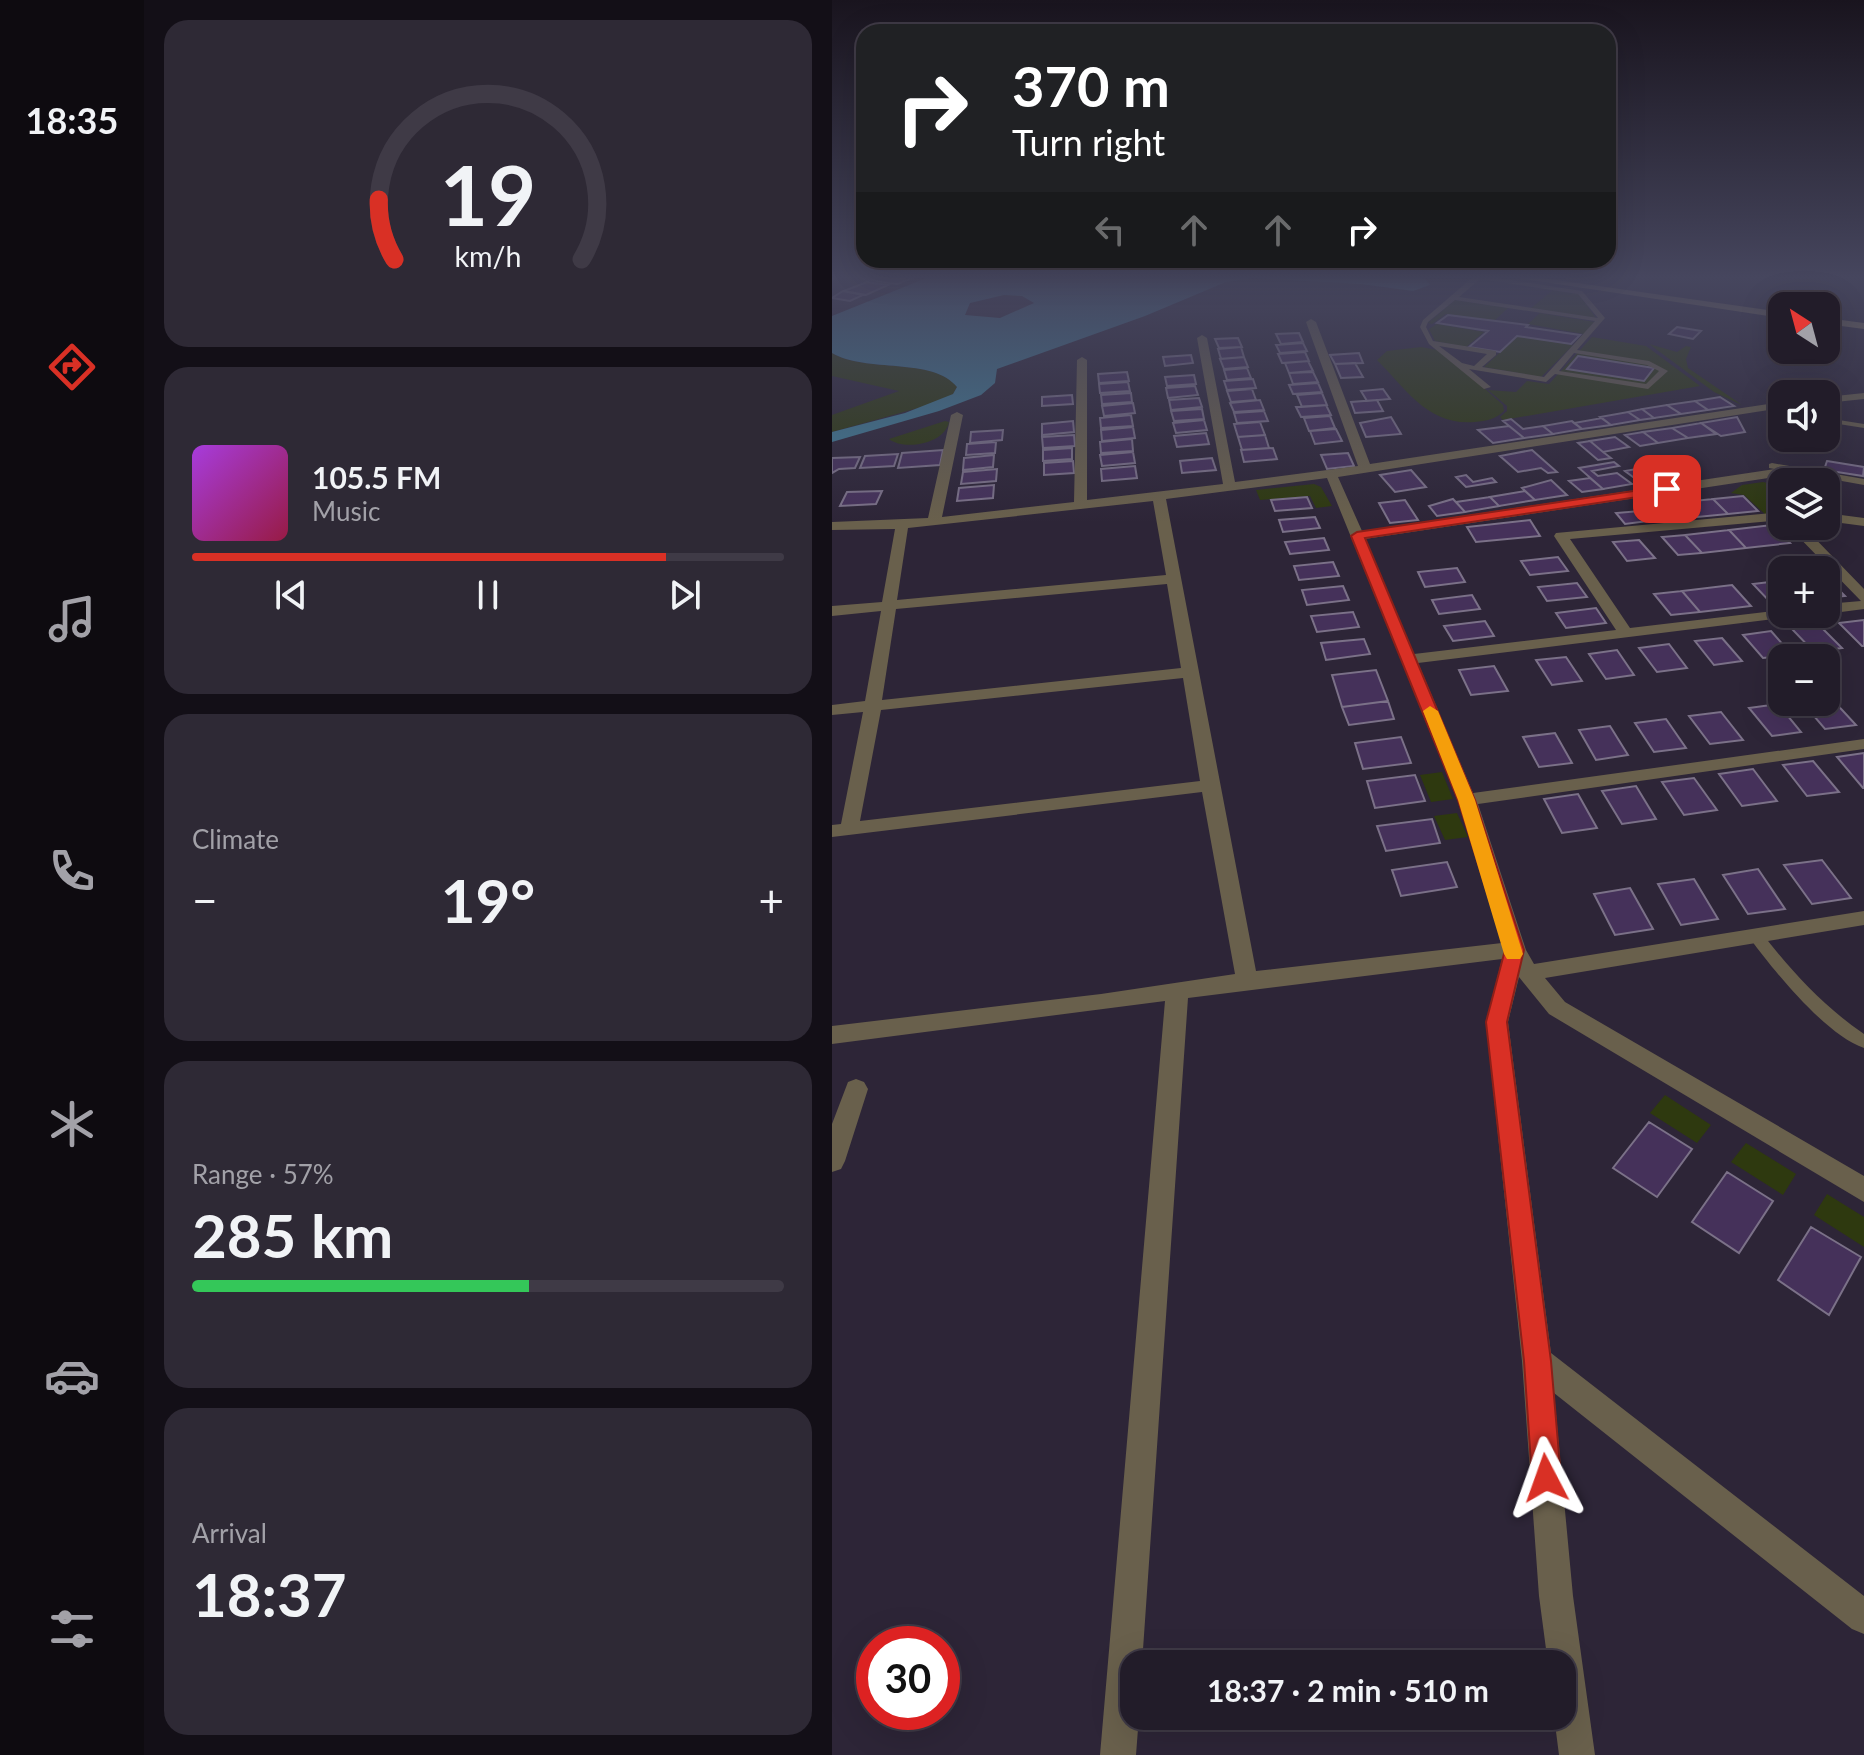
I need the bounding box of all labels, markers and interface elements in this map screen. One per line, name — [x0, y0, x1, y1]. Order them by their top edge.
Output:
text: 370 m — [1012, 52, 1170, 119]
icon: right — [880, 56, 984, 160]
text: 18:35 — [26, 98, 118, 142]
text: Turn right — [1012, 120, 1165, 164]
text: 19 — [440, 143, 536, 243]
icon: left — [1088, 208, 1132, 252]
icon: ahead — [1172, 208, 1216, 252]
icon: ahead — [1256, 208, 1300, 252]
icon: right — [1340, 208, 1384, 252]
text: km/h — [455, 239, 521, 273]
north arrow — [1768, 292, 1840, 364]
map controls — [1768, 292, 1840, 716]
icon: directions — [44, 339, 100, 395]
button: sound — [1768, 380, 1840, 452]
pin — [1633, 455, 1701, 523]
text: 105.5 FM — [312, 459, 441, 495]
icon: arrive — [1645, 467, 1689, 511]
button: layers — [1768, 468, 1840, 540]
text: Music — [312, 495, 380, 527]
button: + — [1768, 556, 1840, 628]
icon: previous — [269, 573, 313, 617]
icon: pause — [466, 573, 510, 617]
icon: next — [663, 573, 707, 617]
icon: music — [44, 591, 100, 647]
button: − — [1768, 644, 1840, 716]
text: Climate — [192, 823, 279, 855]
icon: phone — [44, 843, 100, 899]
text: 19° — [441, 864, 535, 936]
text: − — [192, 874, 218, 926]
text: + — [758, 874, 784, 926]
icon: climate — [44, 1096, 100, 1152]
text: Range · 57% — [192, 1158, 334, 1190]
text: 285 km — [192, 1199, 393, 1271]
icon: car — [44, 1348, 100, 1404]
position arrow — [1504, 1436, 1588, 1520]
text: Arrival — [192, 1517, 267, 1549]
text: 18:37 — [192, 1558, 347, 1630]
icon: filters — [44, 1601, 100, 1657]
speed limit sign: 30 — [856, 1626, 960, 1730]
text: 18:37 · 2 min · 510 m — [1207, 1672, 1489, 1708]

